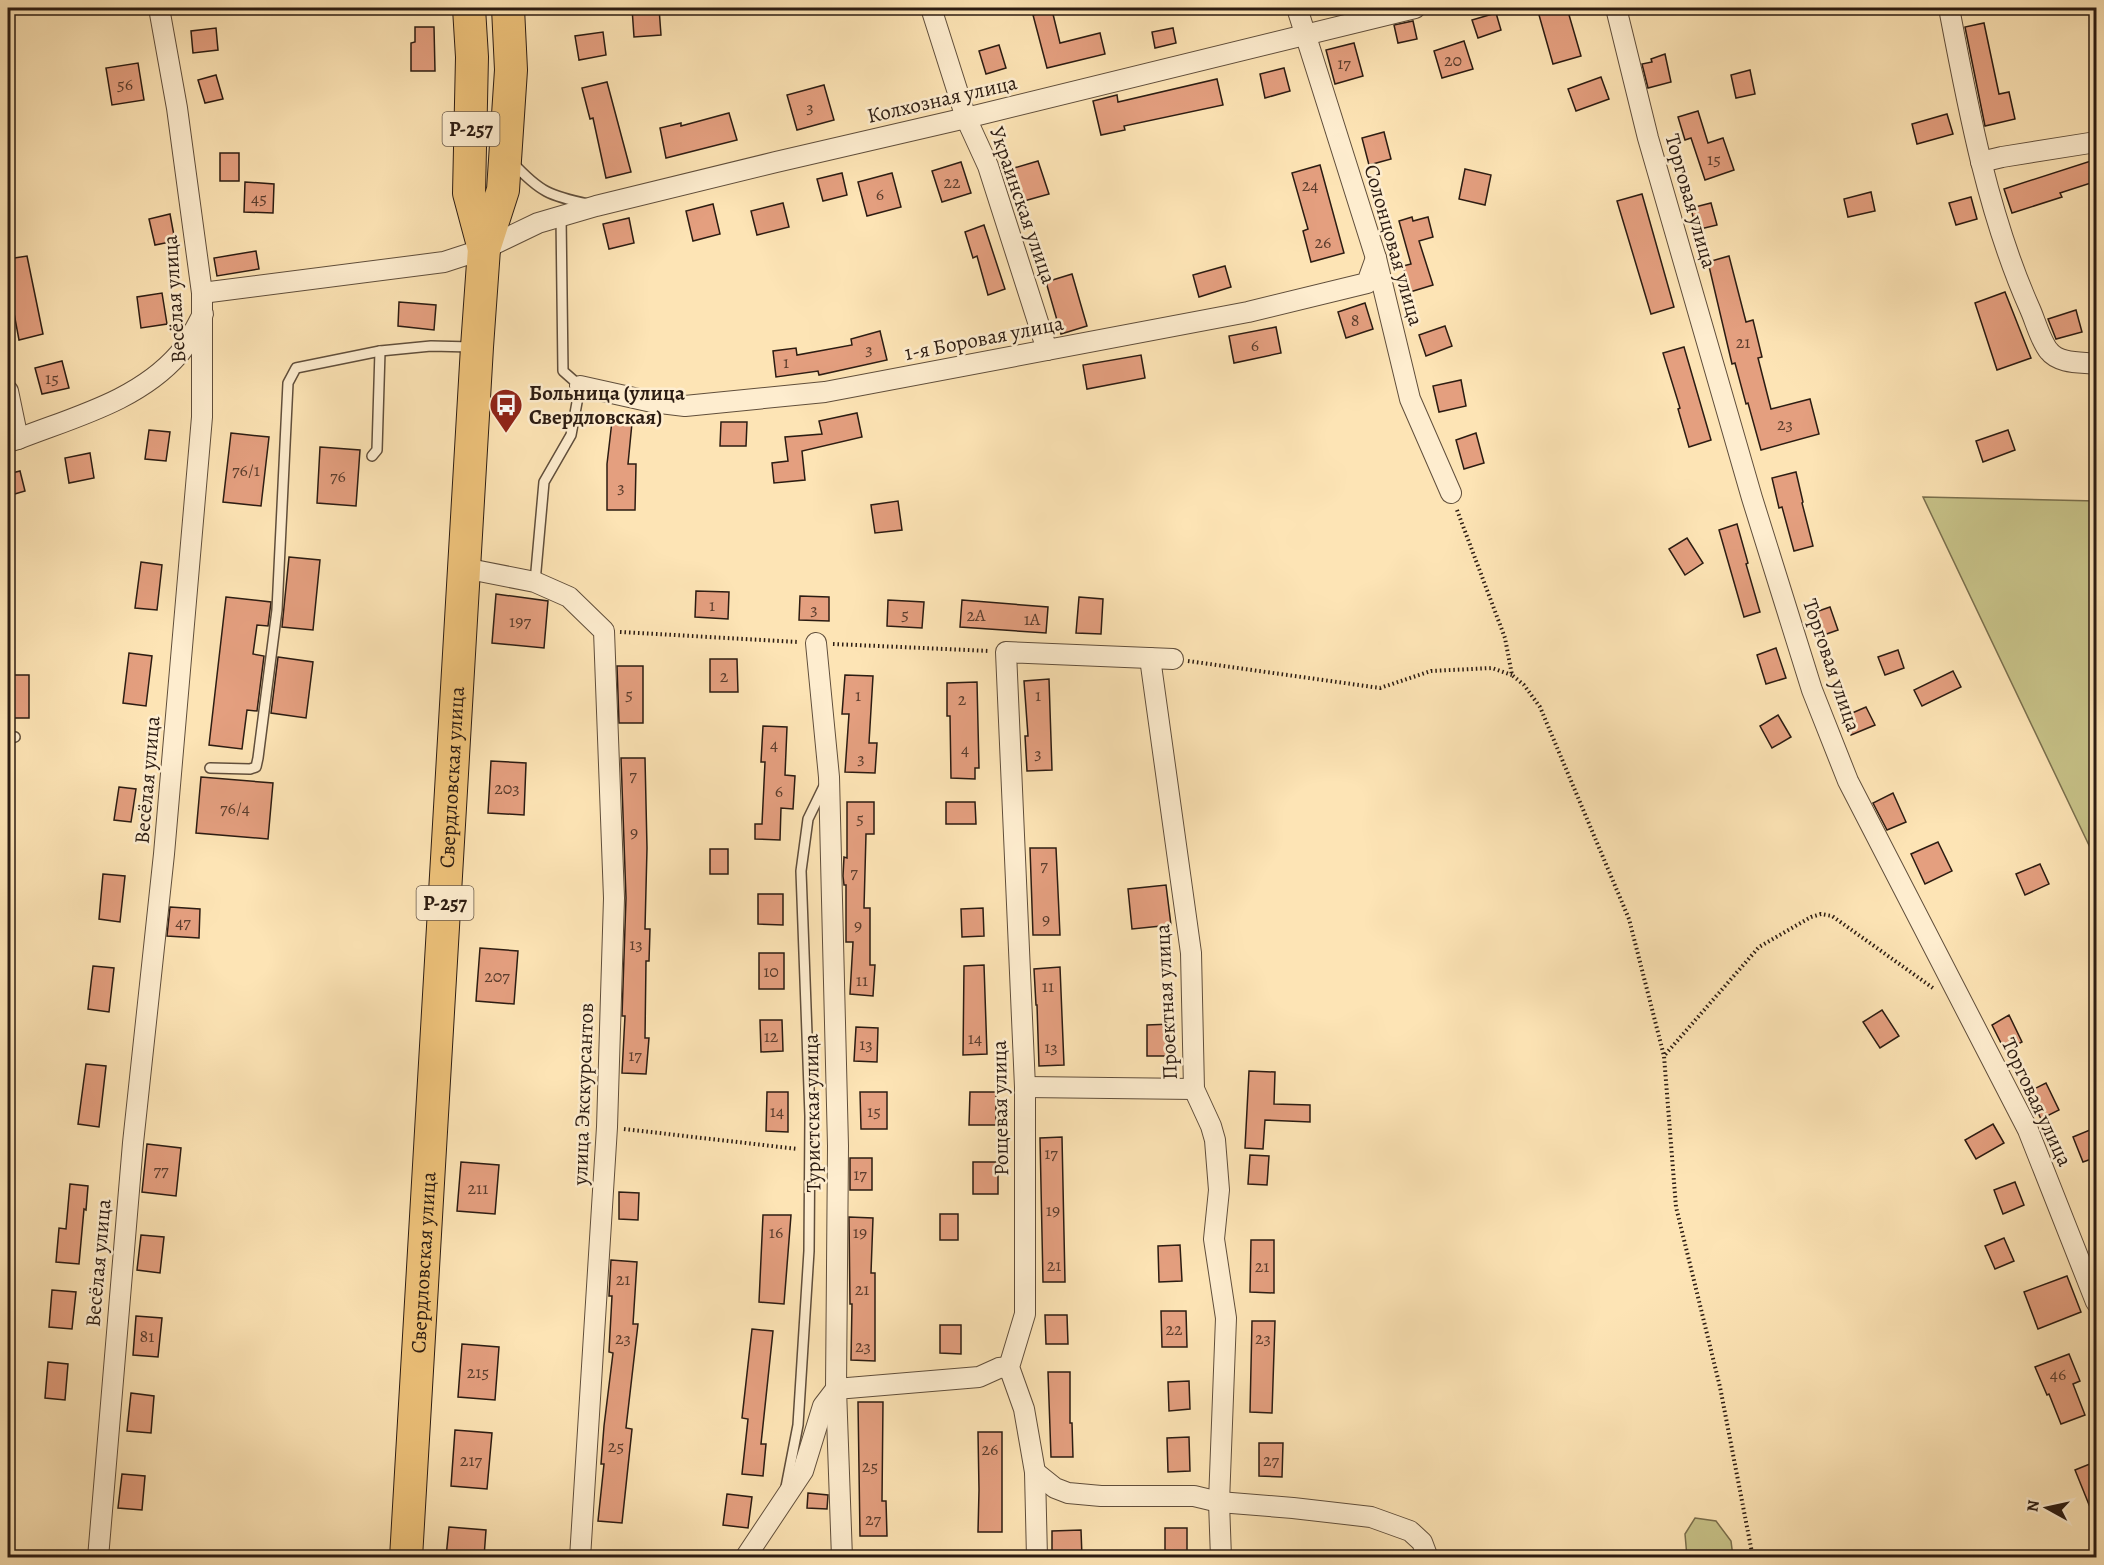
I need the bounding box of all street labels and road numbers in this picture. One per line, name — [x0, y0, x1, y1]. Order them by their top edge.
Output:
street label: Колхозная улица — [864, 68, 1020, 130]
road number: Р-257 — [442, 112, 500, 146]
street label: Украинская улица — [983, 123, 1063, 288]
street label: Торговая улица — [1658, 130, 1724, 272]
street label: Солонцовая улица — [1358, 161, 1430, 329]
street label: Весёлая улица — [156, 234, 192, 364]
street label: 1-я Боровая улица — [902, 309, 1066, 367]
street label: Торговая улица — [1796, 595, 1868, 735]
street label: Свердловская улица — [432, 685, 471, 869]
street label: Весёлая улица — [127, 715, 167, 845]
road number: Р-257 — [416, 886, 474, 920]
street label: Проектная улица — [1148, 923, 1184, 1081]
street label: улица Экскурсантов — [566, 1002, 600, 1187]
street label: Туристская улица — [797, 1033, 827, 1193]
street label: Торговая улица — [1995, 1033, 2079, 1171]
street label: Рощевая улица — [985, 1040, 1015, 1176]
street label: Свердловская улица — [404, 1171, 443, 1354]
street label: Весёлая улица — [78, 1198, 118, 1328]

